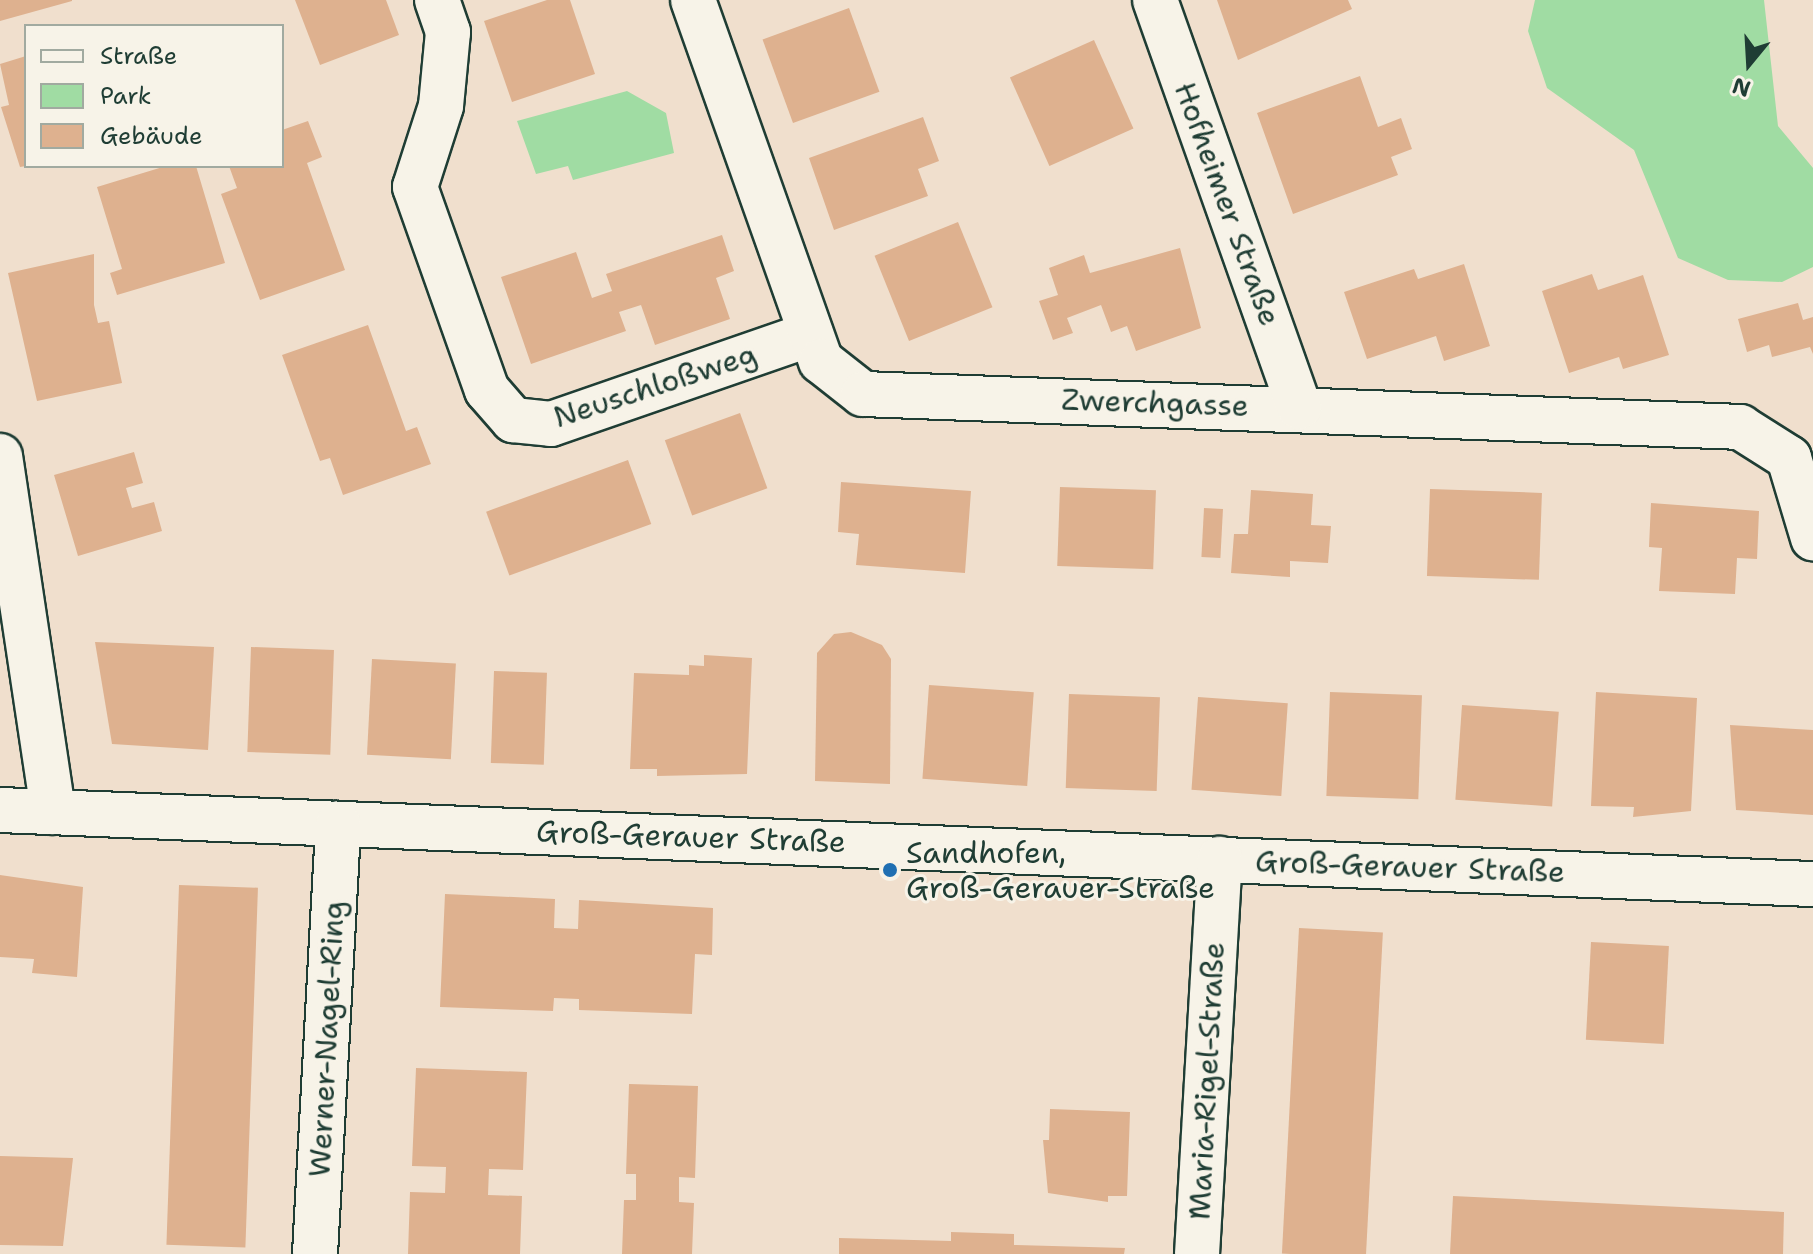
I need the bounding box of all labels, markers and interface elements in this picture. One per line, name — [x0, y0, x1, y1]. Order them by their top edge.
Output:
legend — [24, 24, 284, 168]
north arrow — [1709, 24, 1789, 104]
text: Straße — [100, 40, 177, 72]
text: N — [1729, 71, 1754, 104]
street label: Hofheimer Straße — [1166, 78, 1288, 330]
text: Park — [100, 80, 152, 112]
text: Gebäude — [100, 120, 202, 152]
street label: Neuschloßweg — [549, 336, 761, 436]
street label: Zwerchgasse — [1061, 382, 1249, 424]
street label: Groß-Gerauer Straße — [536, 814, 846, 860]
place label: Sandhofen, Groß-Gerauer-Straße — [906, 835, 1215, 906]
street label: Groß-Gerauer Straße — [1255, 844, 1565, 890]
marker: Sandhofen, Groß-Gerauer-Straße — [881, 861, 899, 879]
street label: Werner-Nagel-Ring — [302, 900, 352, 1178]
street label: Maria-Rigel-Straße — [1182, 941, 1232, 1221]

